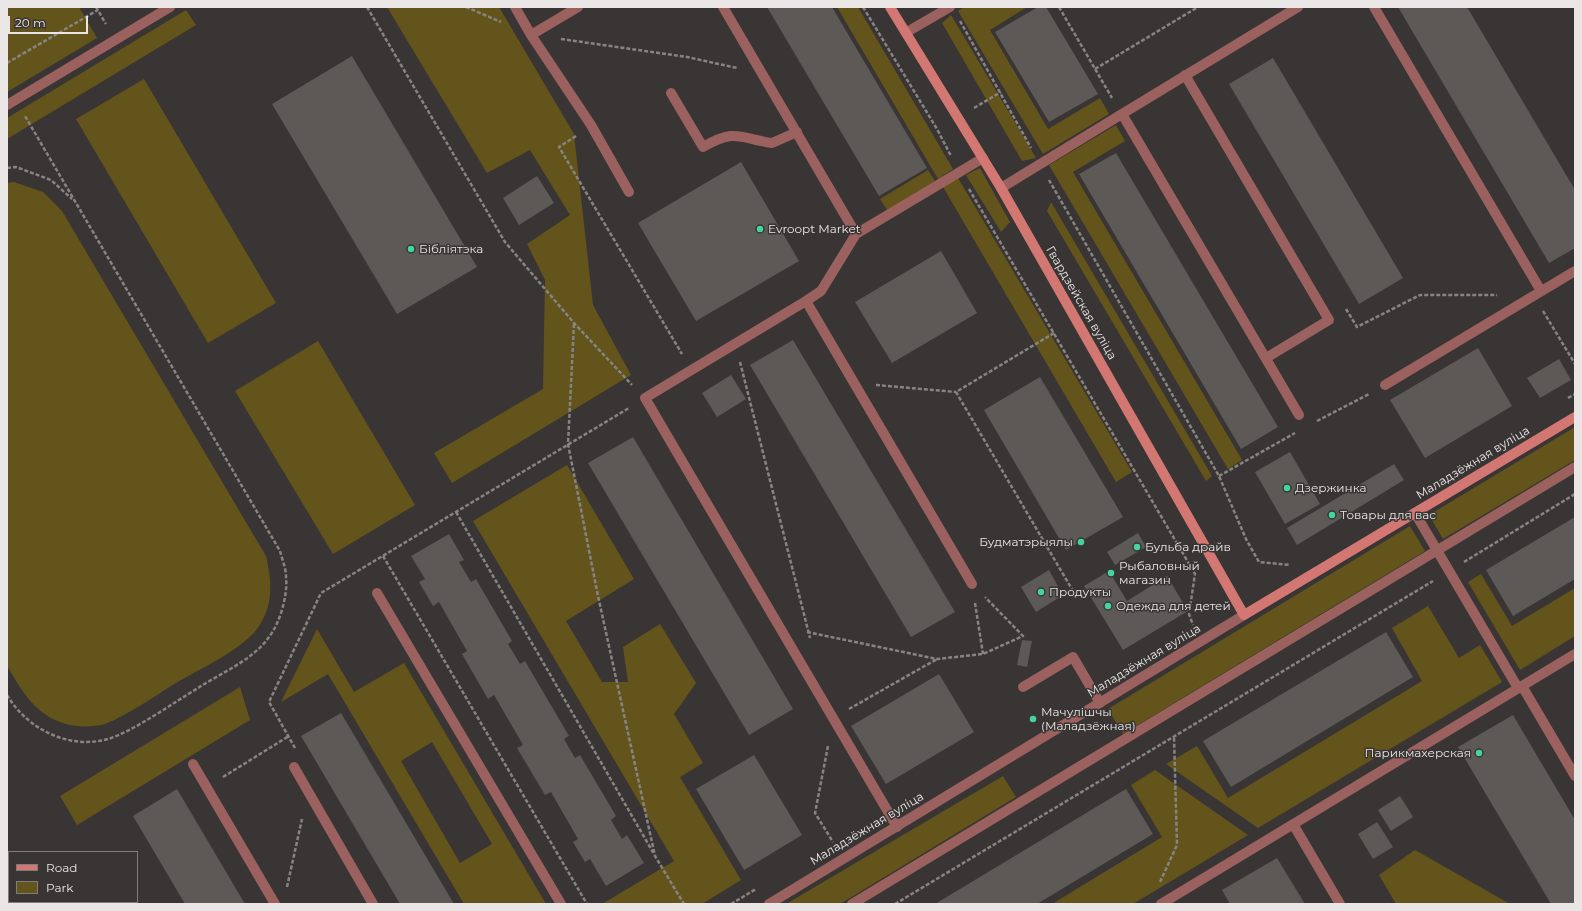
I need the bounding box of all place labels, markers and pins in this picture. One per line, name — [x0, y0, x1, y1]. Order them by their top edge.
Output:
place label: Evroopt Market — [768, 222, 861, 236]
marker: Evroopt Market — [755, 224, 765, 234]
place label: Бібліятэка — [419, 242, 483, 256]
marker: Бібліятэка — [406, 244, 416, 254]
place label: Дзержинка — [1295, 481, 1366, 495]
marker: Дзержинка — [1282, 483, 1292, 493]
place label: Товары для вас — [1340, 508, 1436, 522]
marker: Товары для вас — [1327, 510, 1337, 520]
place label: Будматэрыялы — [979, 535, 1073, 549]
marker: Будматэрыялы — [1076, 537, 1086, 547]
place label: Бульба драйв — [1145, 540, 1231, 554]
marker: Бульба драйв — [1132, 542, 1142, 552]
place label: Рыбаловный магазин — [1119, 559, 1200, 587]
marker: Рыбаловный магазин — [1106, 568, 1116, 578]
place label: Продукты — [1049, 585, 1111, 599]
marker: Продукты — [1036, 587, 1046, 597]
place label: Одежда для детей — [1116, 599, 1231, 613]
marker: Одежда для детей — [1103, 601, 1113, 611]
place label: Мачулішчы (Маладзёжная) — [1041, 705, 1136, 733]
marker: Мачулішчы (Маладзёжная) — [1028, 714, 1038, 724]
place label: Парикмахерская — [1365, 746, 1471, 760]
marker: Парикмахерская — [1474, 748, 1484, 758]

